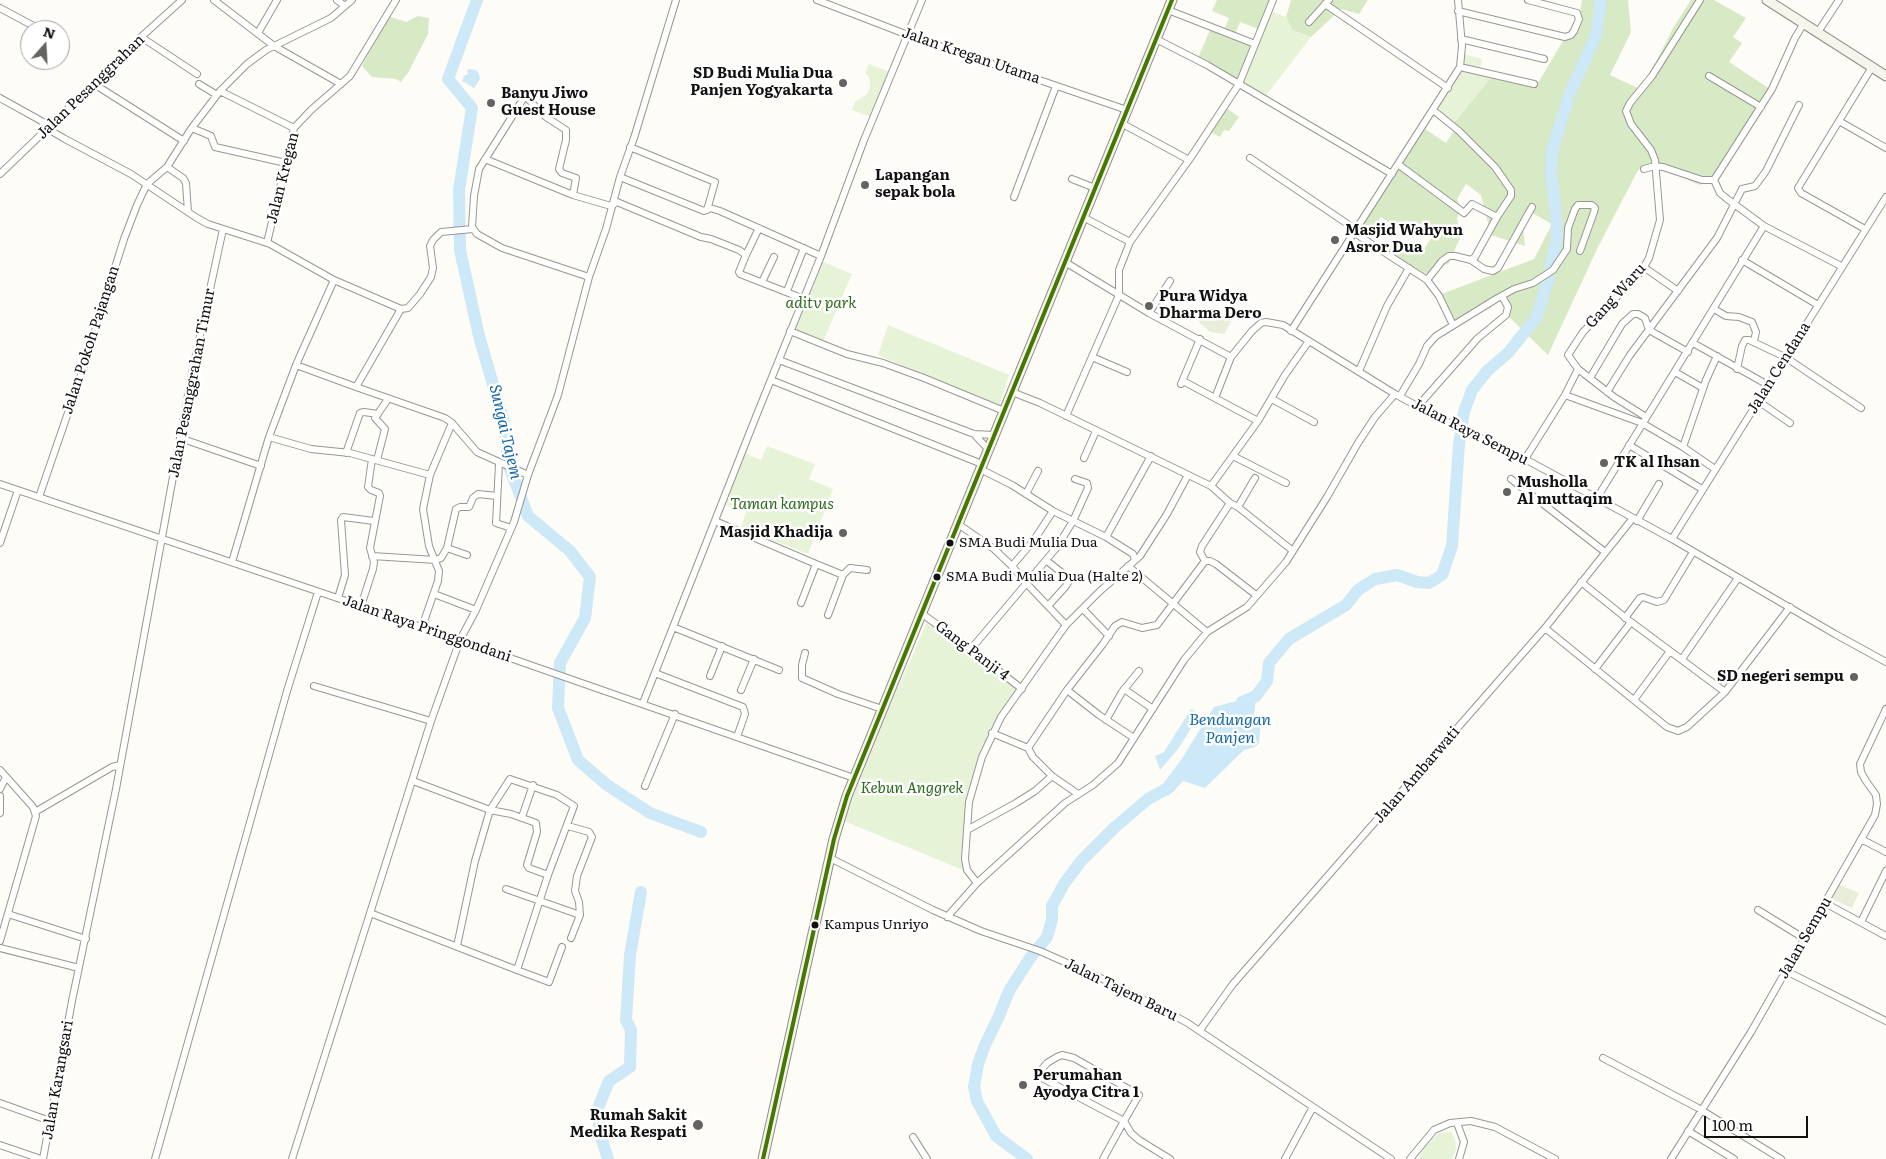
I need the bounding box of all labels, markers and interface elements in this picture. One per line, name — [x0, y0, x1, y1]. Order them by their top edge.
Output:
north arrow — [20, 20, 70, 70]
text: N — [41, 20, 58, 43]
street label: Jalan Kregan Utama — [900, 24, 1042, 88]
street label: Jalan Pesanggrahan — [33, 31, 149, 143]
place label: SD Budi Mulia Dua Panjen Yogyakarta — [690, 65, 833, 100]
marker: SD Budi Mulia Dua Panjen Yogyakarta — [837, 77, 849, 89]
place label: Banyu Jiwo Guest House — [501, 85, 596, 120]
marker: Banyu Jiwo Guest House — [485, 97, 497, 109]
street label: Jalan Kregan — [263, 130, 303, 226]
place label: Lapangan sepak bola — [875, 167, 956, 202]
marker: Lapangan sepak bola — [859, 179, 871, 191]
place label: Masjid Wahyun Asror Dua — [1345, 222, 1463, 257]
marker: Masjid Wahyun Asror Dua — [1329, 234, 1341, 246]
street label: Gang Waru — [1582, 260, 1650, 332]
street label: Jalan Pokoh Pajangan — [58, 263, 124, 417]
street label: Jalan Pesanggrahan Timur — [165, 287, 219, 479]
place label: Pura Widya Dharma Dero — [1159, 288, 1262, 323]
park label: aditv park — [786, 295, 856, 313]
marker: Pura Widya Dharma Dero — [1143, 300, 1155, 312]
street label: Jalan Cendana — [1744, 319, 1814, 417]
water label: Sungai Tajem — [485, 383, 525, 481]
street label: Jalan Raya Sempu — [1409, 395, 1531, 469]
place label: TK al Ihsan — [1614, 454, 1700, 472]
marker: TK al Ihsan — [1598, 457, 1610, 469]
place label: Musholla Al muttaqim — [1517, 474, 1613, 509]
marker: Musholla Al muttaqim — [1501, 486, 1513, 498]
park label: Taman kampus — [730, 496, 834, 514]
place label: Masjid Khadija — [719, 524, 833, 542]
marker: Masjid Khadija — [837, 527, 849, 539]
place label: SMA Budi Mulia Dua — [959, 535, 1098, 551]
marker: SMA Budi Mulia Dua — [945, 538, 955, 548]
place label: SMA Budi Mulia Dua (Halte 2) — [946, 569, 1143, 585]
marker: SMA Budi Mulia Dua (Halte 2) — [932, 572, 942, 582]
street label: Jalan Raya Pringgondani — [340, 592, 514, 666]
street label: Gang Panji 4 — [931, 617, 1013, 685]
place label: SD negeri sempu — [1717, 668, 1844, 686]
marker: SD negeri sempu — [1848, 671, 1860, 683]
water label: Bendungan Panjen — [1189, 710, 1271, 748]
street label: Jalan Ambarwati — [1370, 723, 1464, 827]
park label: Kebun Anggrek — [860, 780, 964, 798]
street label: Jalan Sempu — [1774, 894, 1836, 982]
place label: Kampus Unriyo — [824, 917, 929, 933]
marker: Kampus Unriyo — [810, 920, 820, 930]
street label: Jalan Tajem Baru — [1061, 955, 1181, 1025]
street label: Jalan Karangsari — [39, 1019, 77, 1141]
place label: Perumahan Ayodya Citra 1 — [1033, 1067, 1139, 1102]
marker: Perumahan Ayodya Citra 1 — [1017, 1079, 1029, 1091]
scale bar — [1706, 1106, 1810, 1138]
place label: Rumah Sakit Medika Respati — [570, 1107, 687, 1142]
text: 100 m — [1712, 1113, 1753, 1136]
marker: Rumah Sakit Medika Respati — [691, 1118, 705, 1132]

